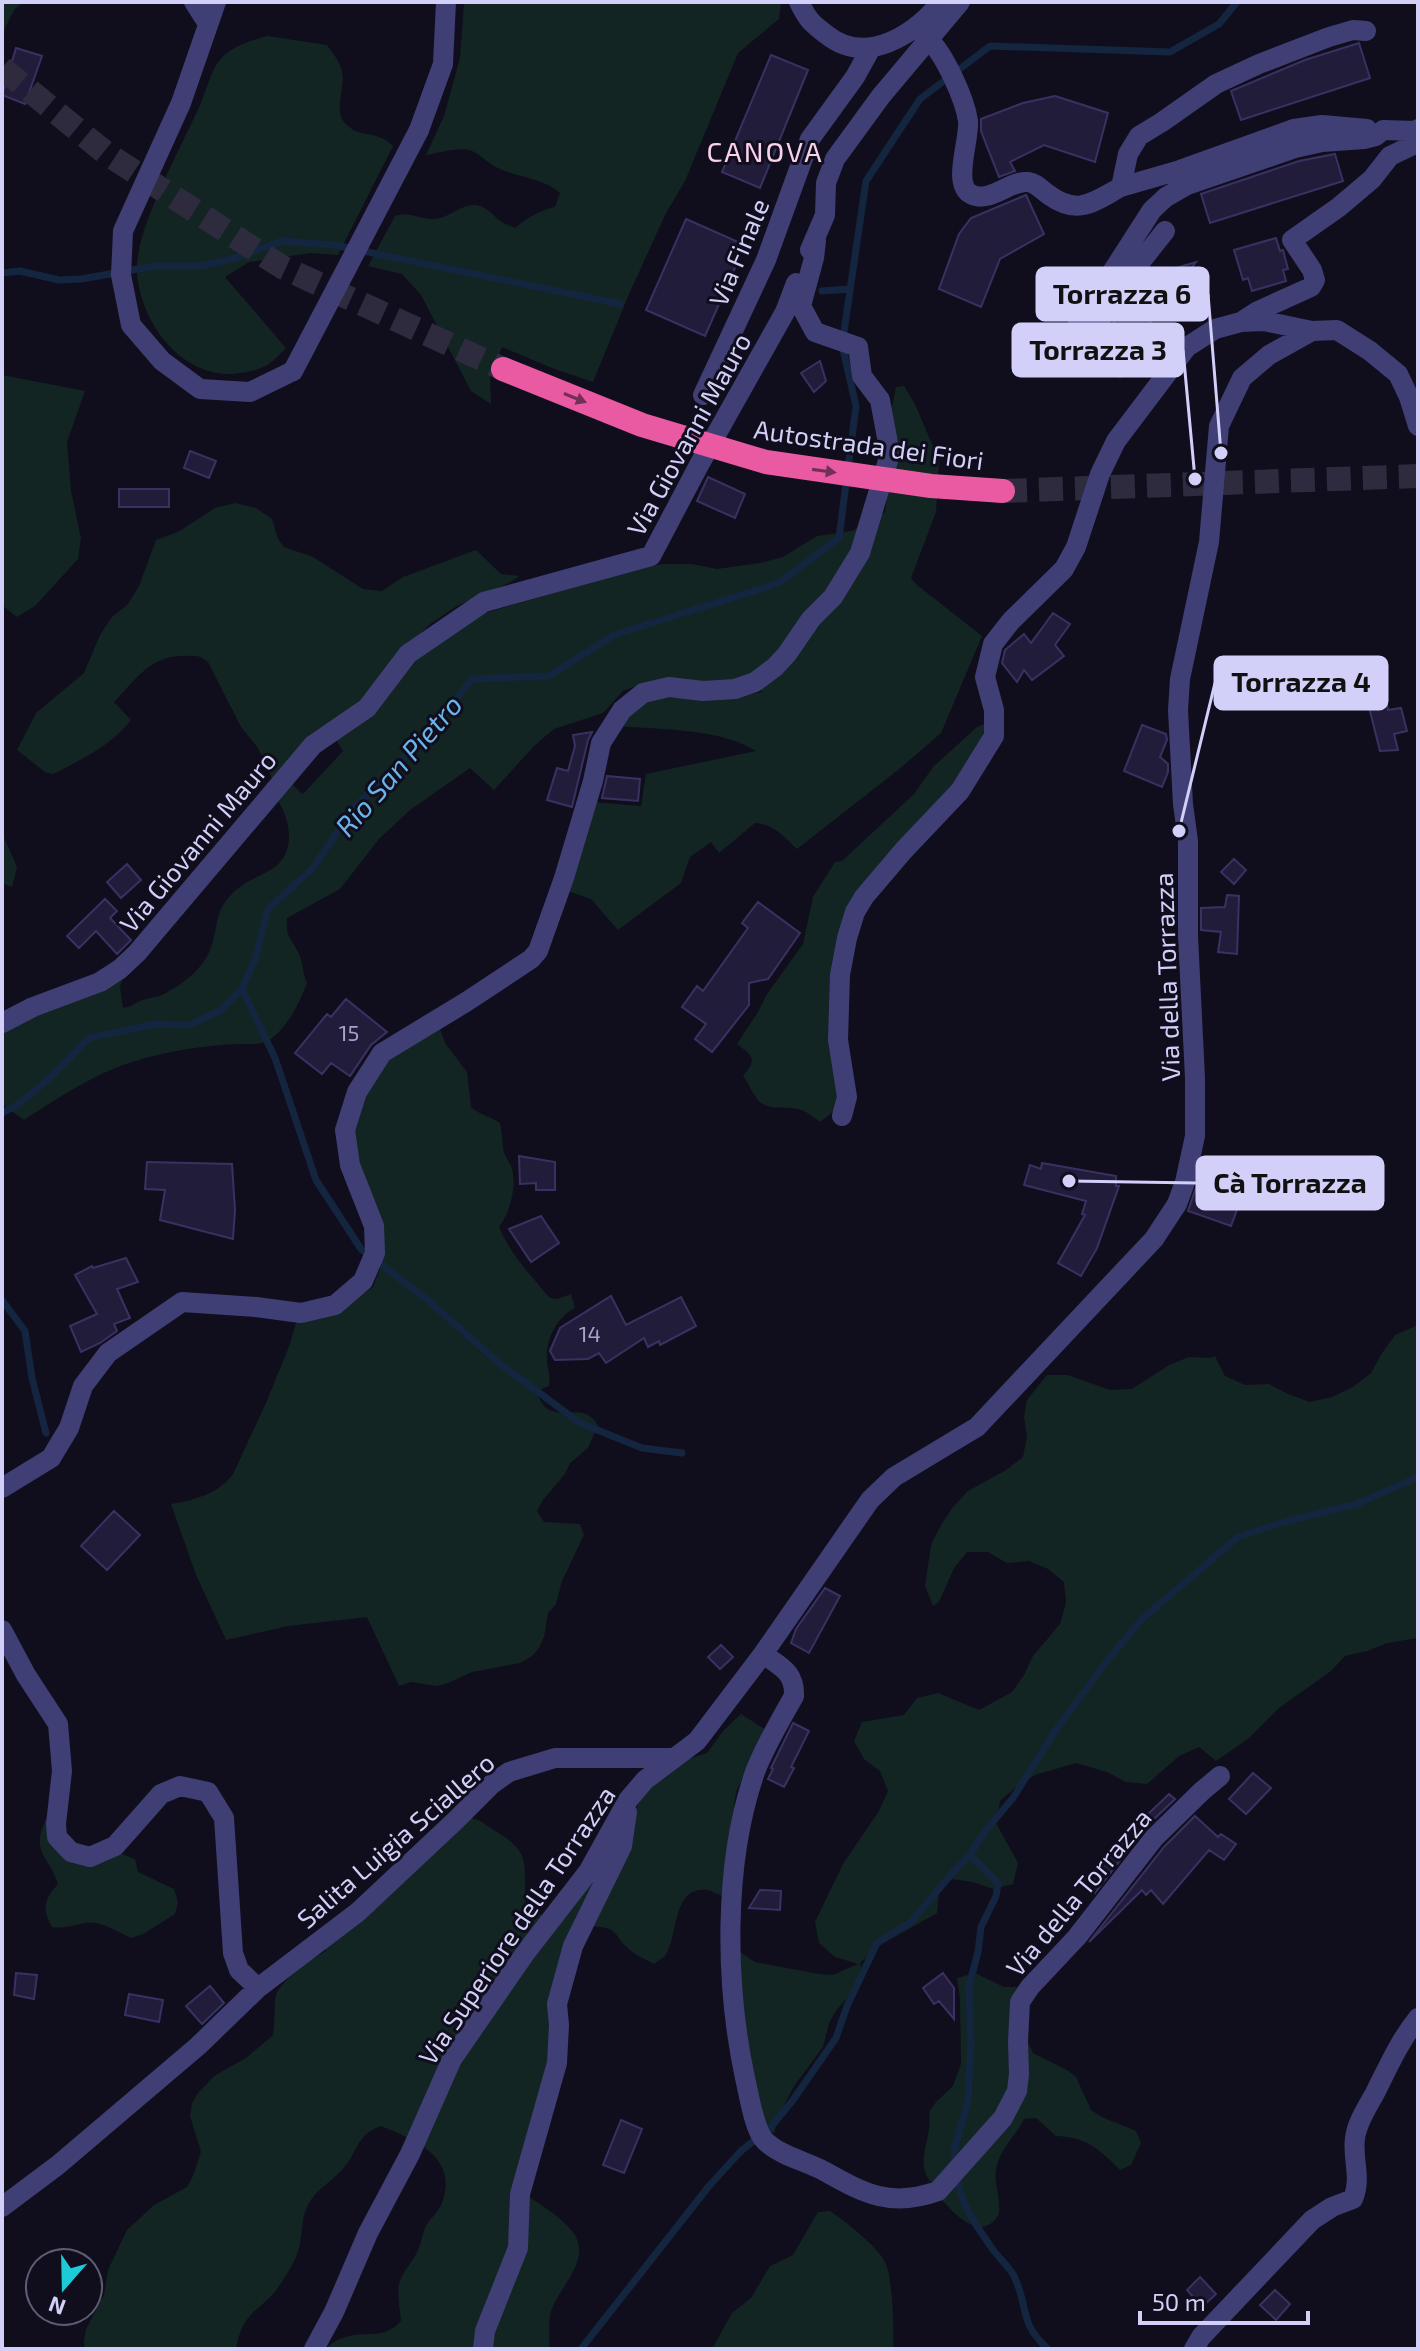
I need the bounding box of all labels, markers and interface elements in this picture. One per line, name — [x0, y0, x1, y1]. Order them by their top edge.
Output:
district label: CANOVA — [706, 134, 824, 168]
street label: Via Finale — [701, 194, 775, 310]
callout: Torrazza 6 — [1037, 268, 1208, 320]
text: Torrazza 6 — [1053, 276, 1191, 310]
callout: Torrazza 3 — [1013, 324, 1183, 376]
street label: Via Giovanni Mauro — [619, 327, 757, 541]
text: Torrazza 3 — [1029, 332, 1167, 366]
one-way arrow — [563, 392, 587, 405]
street label: Autostrada dei Fiori — [752, 413, 986, 475]
one-way arrow — [812, 465, 837, 478]
callout: Torrazza 4 — [1215, 657, 1387, 709]
text: Torrazza 4 — [1231, 664, 1371, 698]
water label: Rio San Pietro — [327, 687, 469, 843]
street label: Via Giovanni Mauro — [112, 744, 282, 938]
street label: Via della Torrazza — [1147, 872, 1185, 1082]
house number: 15 — [339, 1019, 359, 1045]
callout: Cà Torrazza — [1197, 1157, 1383, 1209]
text: Cà Torrazza — [1213, 1165, 1367, 1199]
house number: 14 — [579, 1320, 601, 1346]
street label: Salita Luigia Sciallero — [290, 1746, 500, 1934]
street label: Via Superiore della Torrazza — [411, 1780, 621, 2070]
street label: Via della Torrazza — [999, 1802, 1157, 1982]
north arrow — [24, 2247, 104, 2327]
scale bar — [1140, 2275, 1308, 2325]
text: 50 m — [1152, 2287, 1206, 2316]
text: N — [45, 2292, 69, 2322]

